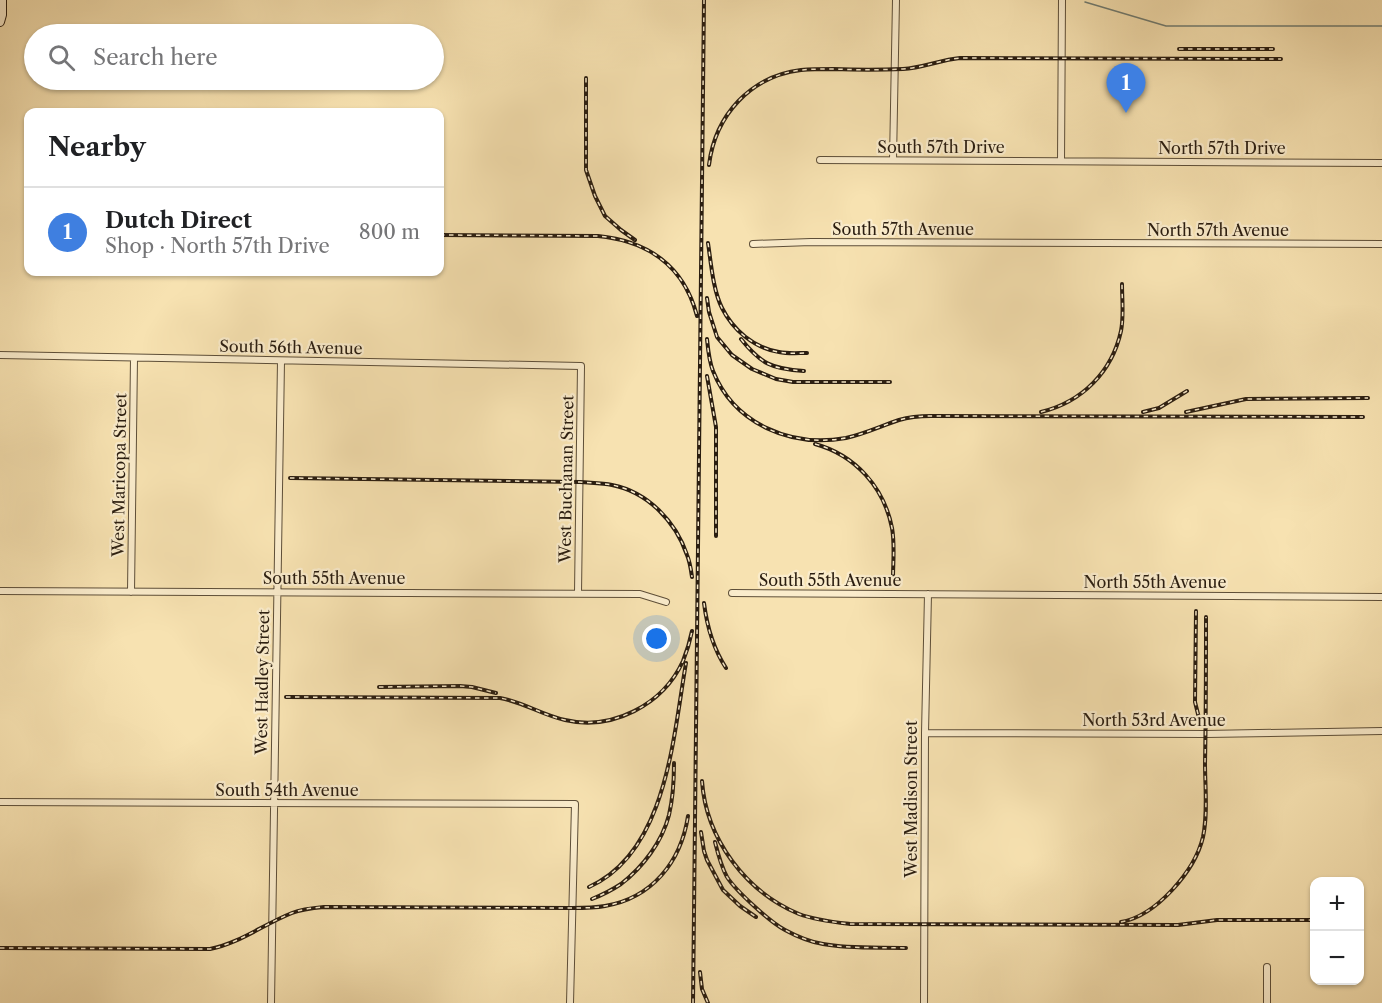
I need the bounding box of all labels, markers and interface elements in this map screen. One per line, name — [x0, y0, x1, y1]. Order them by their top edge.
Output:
search box — [24, 24, 444, 90]
icon: search — [45, 41, 78, 74]
text: Search here — [93, 44, 218, 71]
pin: 1 — [1106, 63, 1146, 113]
text: Nearby — [48, 131, 146, 163]
street label: South 57th Drive — [877, 137, 1005, 157]
street label: North 57th Drive — [1158, 138, 1286, 158]
text: Dutch Direct — [105, 207, 252, 234]
street label: South 57th Avenue — [832, 219, 974, 239]
text: 1 — [63, 220, 72, 244]
text: 800 m — [359, 220, 420, 244]
street label: North 57th Avenue — [1147, 220, 1289, 240]
text: Shop · North 57th Drive — [105, 234, 330, 258]
street label: South 56th Avenue — [219, 336, 363, 358]
street label: West Maricopa Street — [108, 393, 130, 558]
street label: West Buchanan Street — [555, 395, 577, 564]
street label: South 55th Avenue — [263, 568, 405, 588]
street label: South 55th Avenue — [759, 570, 901, 590]
street label: North 55th Avenue — [1084, 572, 1226, 592]
street label: West Hadley Street — [251, 609, 273, 756]
your location — [642, 624, 671, 653]
street label: North 53rd Avenue — [1082, 710, 1226, 730]
street label: West Madison Street — [901, 720, 921, 879]
street label: South 54th Avenue — [215, 780, 359, 800]
map controls — [1310, 877, 1364, 985]
button: + — [1310, 877, 1364, 931]
button: − — [1310, 931, 1364, 985]

